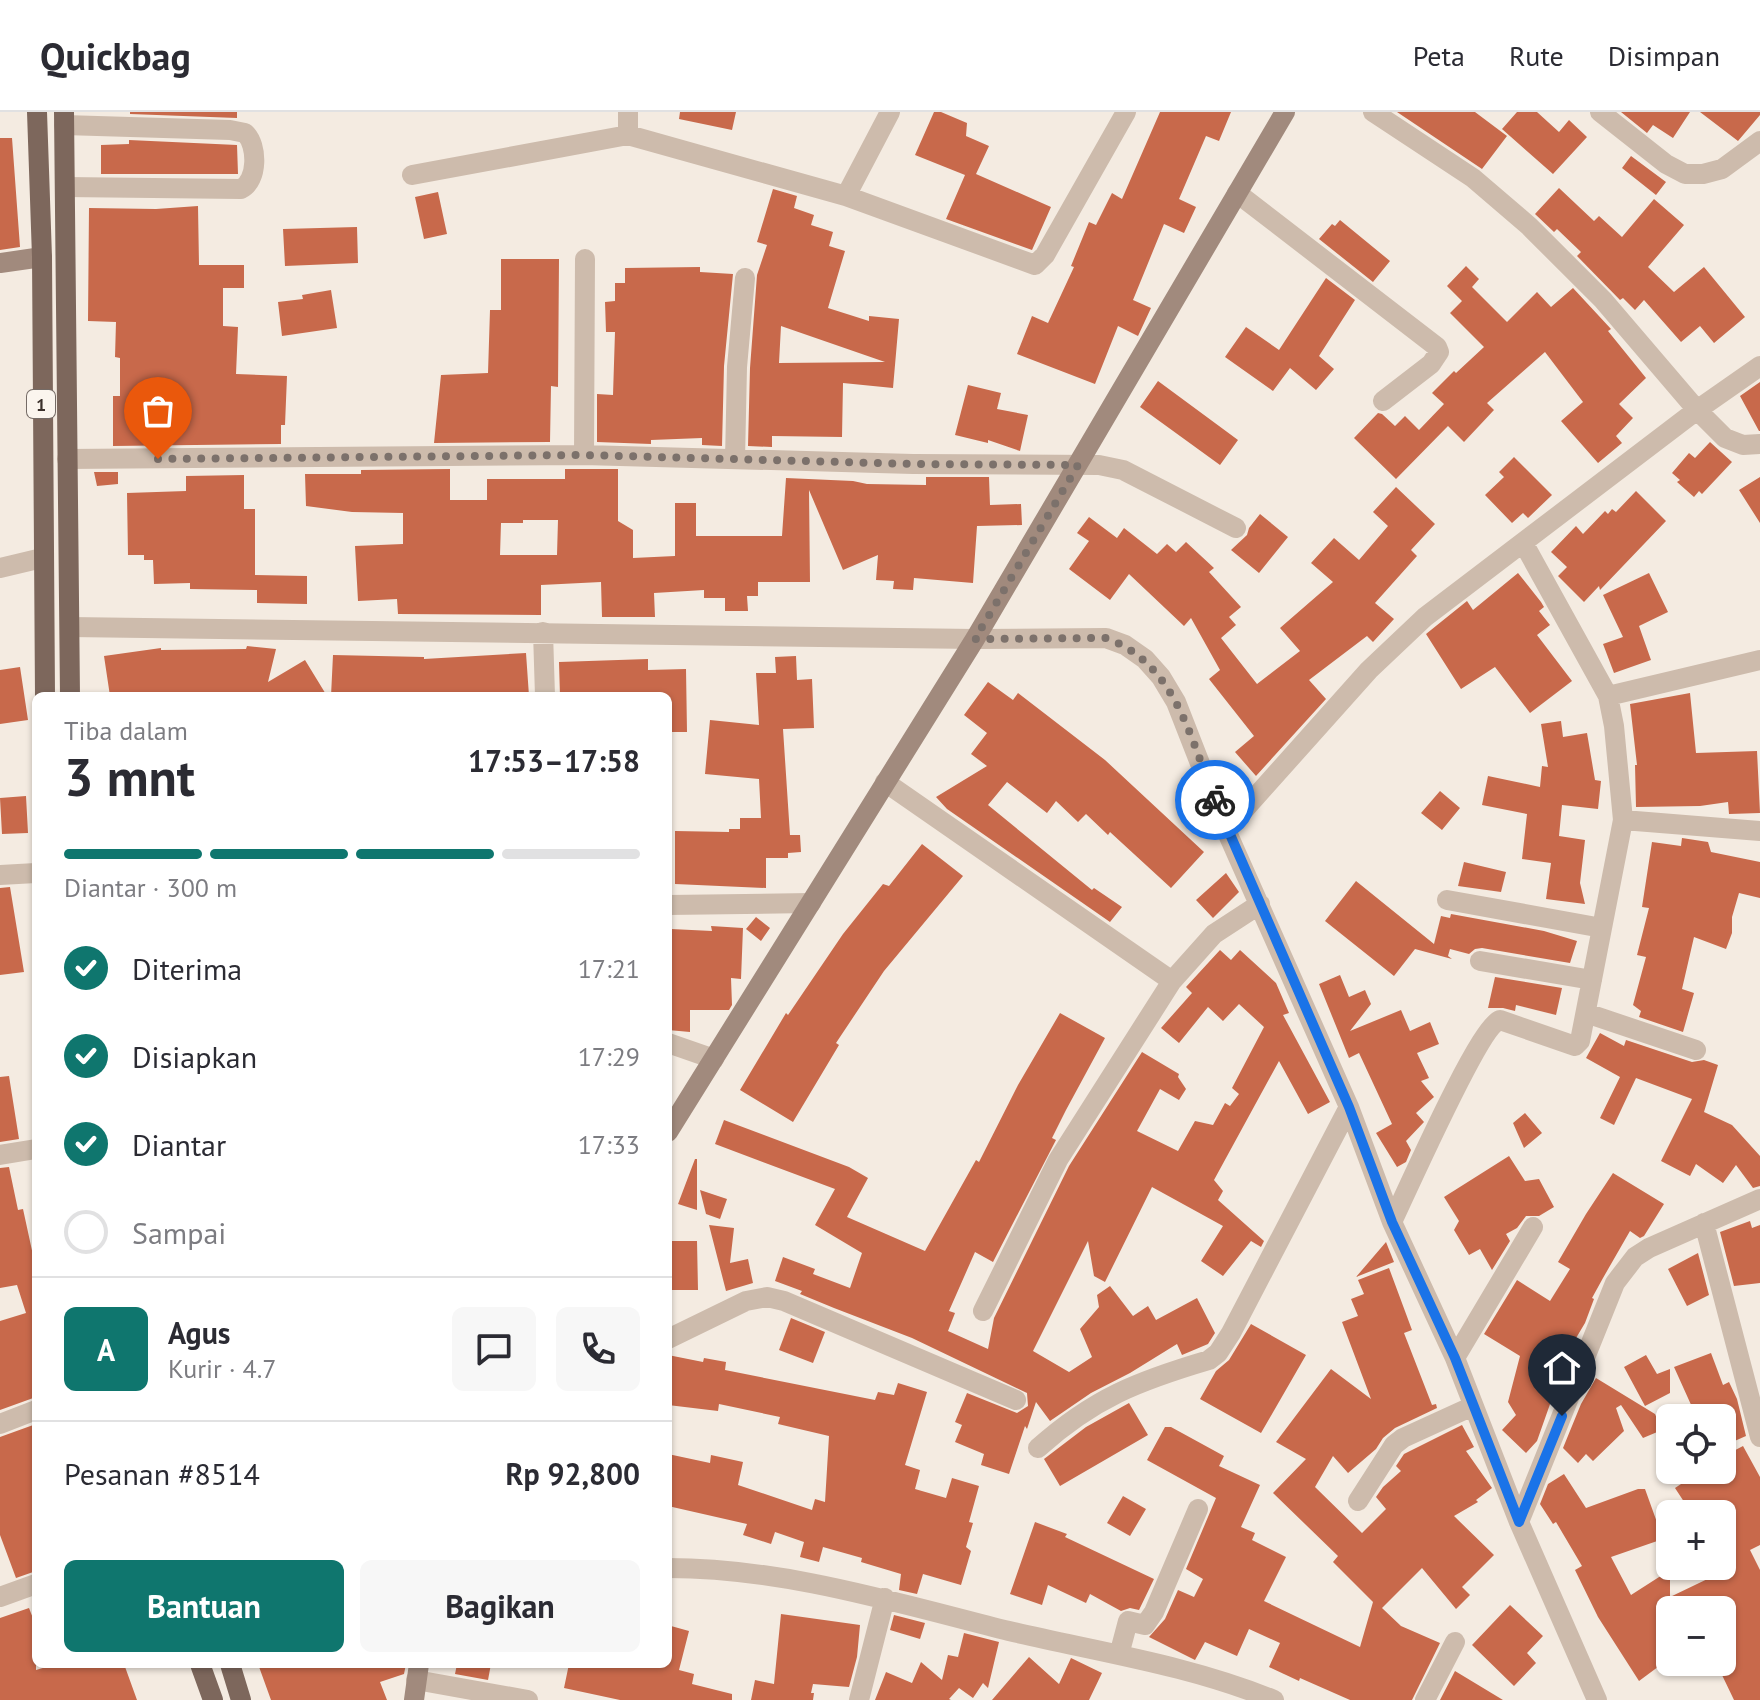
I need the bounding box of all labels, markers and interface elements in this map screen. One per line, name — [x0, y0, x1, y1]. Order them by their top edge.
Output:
text: Quickbag — [40, 31, 191, 80]
text: Peta — [1413, 37, 1465, 74]
text: Rute — [1509, 37, 1564, 74]
text: Disimpan — [1608, 37, 1720, 74]
pin — [124, 377, 192, 459]
icon: bag — [136, 389, 180, 433]
road number: 1 — [27, 390, 55, 418]
text: Tiba dalam — [64, 714, 188, 747]
text: 17:53–17:58 — [468, 741, 640, 780]
text: 3 mnt — [64, 743, 195, 810]
courier — [1175, 760, 1255, 840]
icon: bike — [1193, 778, 1237, 822]
text: Diantar · 300 m — [64, 871, 237, 904]
icon: check — [64, 946, 108, 990]
text: Diterima — [132, 949, 242, 988]
text: 17:21 — [578, 952, 640, 985]
icon: check — [64, 1034, 108, 1078]
text: Disiapkan — [132, 1037, 257, 1076]
text: 17:29 — [578, 1040, 640, 1073]
icon: check — [64, 1122, 108, 1166]
text: Diantar — [132, 1125, 226, 1164]
text: 17:33 — [578, 1128, 640, 1161]
text: Sampai — [132, 1213, 226, 1252]
button: chat — [452, 1307, 536, 1391]
button: phone — [556, 1307, 640, 1391]
text: Agus — [168, 1313, 230, 1352]
text: A — [97, 1330, 115, 1369]
pin — [1528, 1334, 1596, 1416]
icon: home — [1540, 1346, 1584, 1390]
text: Kurir · 4.7 — [168, 1352, 277, 1385]
map controls — [1656, 1404, 1736, 1676]
button: locate — [1656, 1404, 1736, 1484]
text: Pesanan #8514 — [64, 1454, 260, 1493]
text: Rp 92,800 — [506, 1454, 640, 1493]
button: + — [1656, 1500, 1736, 1580]
button: Bantuan — [64, 1560, 344, 1652]
button: Bagikan — [360, 1560, 640, 1652]
button: − — [1656, 1596, 1736, 1676]

